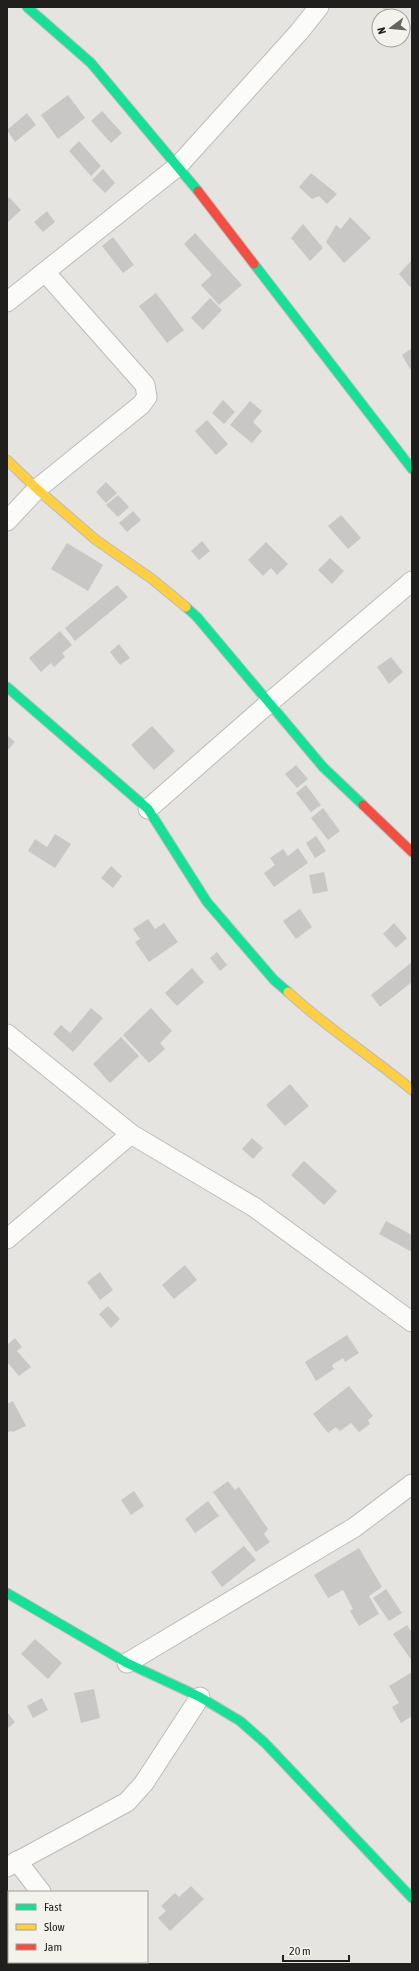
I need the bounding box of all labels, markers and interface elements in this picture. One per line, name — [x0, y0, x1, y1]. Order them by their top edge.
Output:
north arrow — [371, 8, 411, 48]
text: N — [375, 26, 388, 36]
legend — [8, 1891, 148, 1963]
text: Fast — [44, 1900, 62, 1914]
text: Slow — [44, 1920, 65, 1934]
scale bar — [283, 1937, 349, 1963]
text: Jam — [44, 1940, 62, 1954]
text: 20 m — [289, 1944, 311, 1958]

